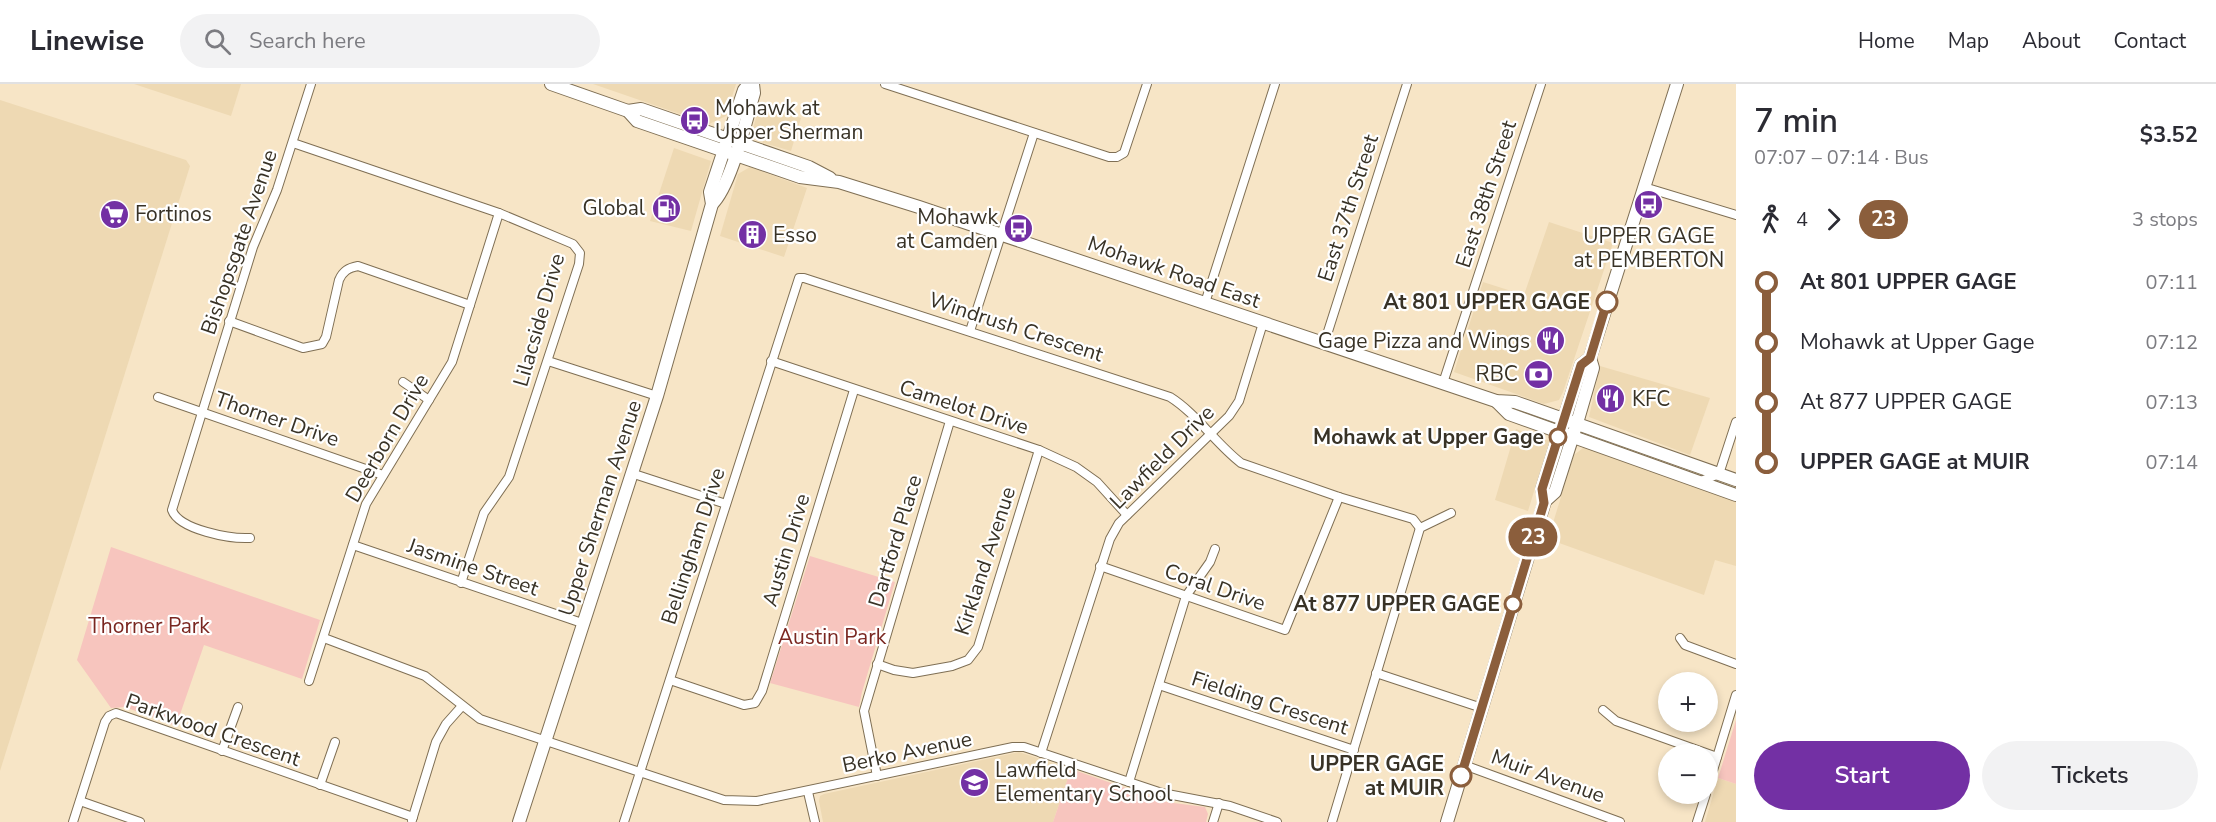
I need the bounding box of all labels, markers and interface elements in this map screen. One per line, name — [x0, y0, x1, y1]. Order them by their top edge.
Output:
search box — [180, 14, 600, 68]
text: Linewise — [30, 22, 144, 60]
icon: search — [201, 25, 234, 58]
text: Search here — [249, 26, 366, 56]
text: Home — [1858, 27, 1915, 55]
text: Map — [1948, 27, 1989, 55]
text: About — [2022, 27, 2080, 55]
text: Contact — [2113, 27, 2186, 55]
place label: Mohawk at Upper Sherman — [715, 94, 863, 146]
text: 7 min — [1754, 99, 1838, 144]
bus stop icon: Mohawk at Upper Sherman — [678, 104, 710, 136]
street label: East 38th Street — [1449, 116, 1523, 271]
text: $3.52 — [2140, 120, 2198, 150]
street label: East 37th Street — [1311, 130, 1385, 285]
text: 07:07 – 07:14 · Bus — [1754, 144, 1929, 171]
street label: Bishopsgate Avenue — [194, 146, 284, 338]
bus stop icon: UPPER GAGE at PEMBERTON — [1633, 189, 1665, 221]
fuel station icon: Global — [650, 192, 682, 224]
place label: Global — [582, 194, 646, 222]
supermarket icon: Fortinos — [98, 198, 130, 230]
place label: Fortinos — [135, 200, 212, 228]
place label: Mohawk at Camden — [896, 203, 998, 255]
icon: walk — [1754, 203, 1787, 236]
icon: forward — [1817, 203, 1850, 236]
text: 23 — [1871, 205, 1896, 233]
text: 4 — [1796, 206, 1808, 233]
text: 3 stops — [2132, 206, 2198, 233]
bus stop icon: Mohawk at Camden — [1003, 213, 1035, 245]
building icon: Esso — [736, 219, 768, 251]
place label: Esso — [773, 221, 817, 249]
place label: UPPER GAGE at PEMBERTON — [1574, 222, 1724, 274]
street label: Mohawk Road East — [1084, 229, 1265, 315]
street label: Lilacside Drive — [507, 250, 571, 390]
text: At 801 UPPER GAGE — [1800, 267, 2017, 297]
text: 07:11 — [2145, 269, 2198, 296]
street label: Windrush Crescent — [925, 286, 1107, 369]
place label: At 801 UPPER GAGE — [1383, 288, 1590, 316]
marker: At 801 UPPER GAGE — [1596, 291, 1618, 313]
restaurant icon: Gage Pizza and Wings — [1535, 325, 1567, 357]
place label: Gage Pizza and Wings — [1318, 327, 1530, 355]
text: Mohawk at Upper Gage — [1800, 327, 2034, 357]
text: 07:12 — [2145, 329, 2198, 356]
bank icon: RBC — [1523, 358, 1555, 390]
place label: RBC — [1476, 360, 1518, 388]
street label: Deerborn Drive — [339, 369, 435, 507]
street label: Camelot Drive — [896, 373, 1032, 441]
restaurant icon: KFC — [1595, 383, 1627, 415]
street label: Thorner Drive — [211, 385, 343, 453]
place label: KFC — [1632, 385, 1670, 413]
text: At 877 UPPER GAGE — [1800, 387, 2012, 417]
text: 07:13 — [2145, 389, 2198, 416]
street label: Upper Sherman Avenue — [552, 397, 648, 619]
street label: Lawfield Drive — [1104, 399, 1220, 515]
place label: Mohawk at Upper Gage — [1313, 423, 1544, 451]
marker: Mohawk at Upper Gage — [1549, 428, 1567, 446]
text: UPPER GAGE at MUIR — [1800, 447, 2030, 477]
text: 07:14 — [2145, 449, 2198, 476]
street label: Bellingham Drive — [654, 464, 732, 628]
street label: Dartford Place — [862, 471, 928, 611]
street label: Kirkland Avenue — [948, 483, 1022, 639]
street label: Austin Drive — [756, 490, 816, 610]
line badge: 23 — [1506, 518, 1560, 556]
text: 23 — [1520, 523, 1546, 551]
street label: Jasmine Street — [403, 531, 543, 603]
street label: Coral Drive — [1161, 557, 1269, 617]
place label: At 877 UPPER GAGE — [1293, 590, 1500, 618]
marker: At 877 UPPER GAGE — [1504, 595, 1522, 613]
park label: Thorner Park — [88, 612, 210, 640]
park label: Austin Park — [778, 623, 887, 651]
street label: Fielding Crescent — [1188, 664, 1353, 742]
map controls — [1658, 672, 1718, 804]
button: + — [1658, 672, 1718, 732]
street label: Parkwood Crescent — [122, 687, 305, 773]
street label: Berko Avenue — [840, 725, 974, 779]
button: Start — [1754, 741, 1970, 810]
button: Tickets — [1982, 741, 2198, 810]
street label: Muir Avenue — [1487, 742, 1609, 810]
button: − — [1658, 744, 1718, 804]
place label: UPPER GAGE at MUIR — [1310, 750, 1445, 802]
place label: Lawfield Elementary School — [995, 756, 1173, 808]
marker: UPPER GAGE at MUIR — [1450, 765, 1472, 787]
school or university icon: Lawfield Elementary School — [958, 766, 990, 798]

